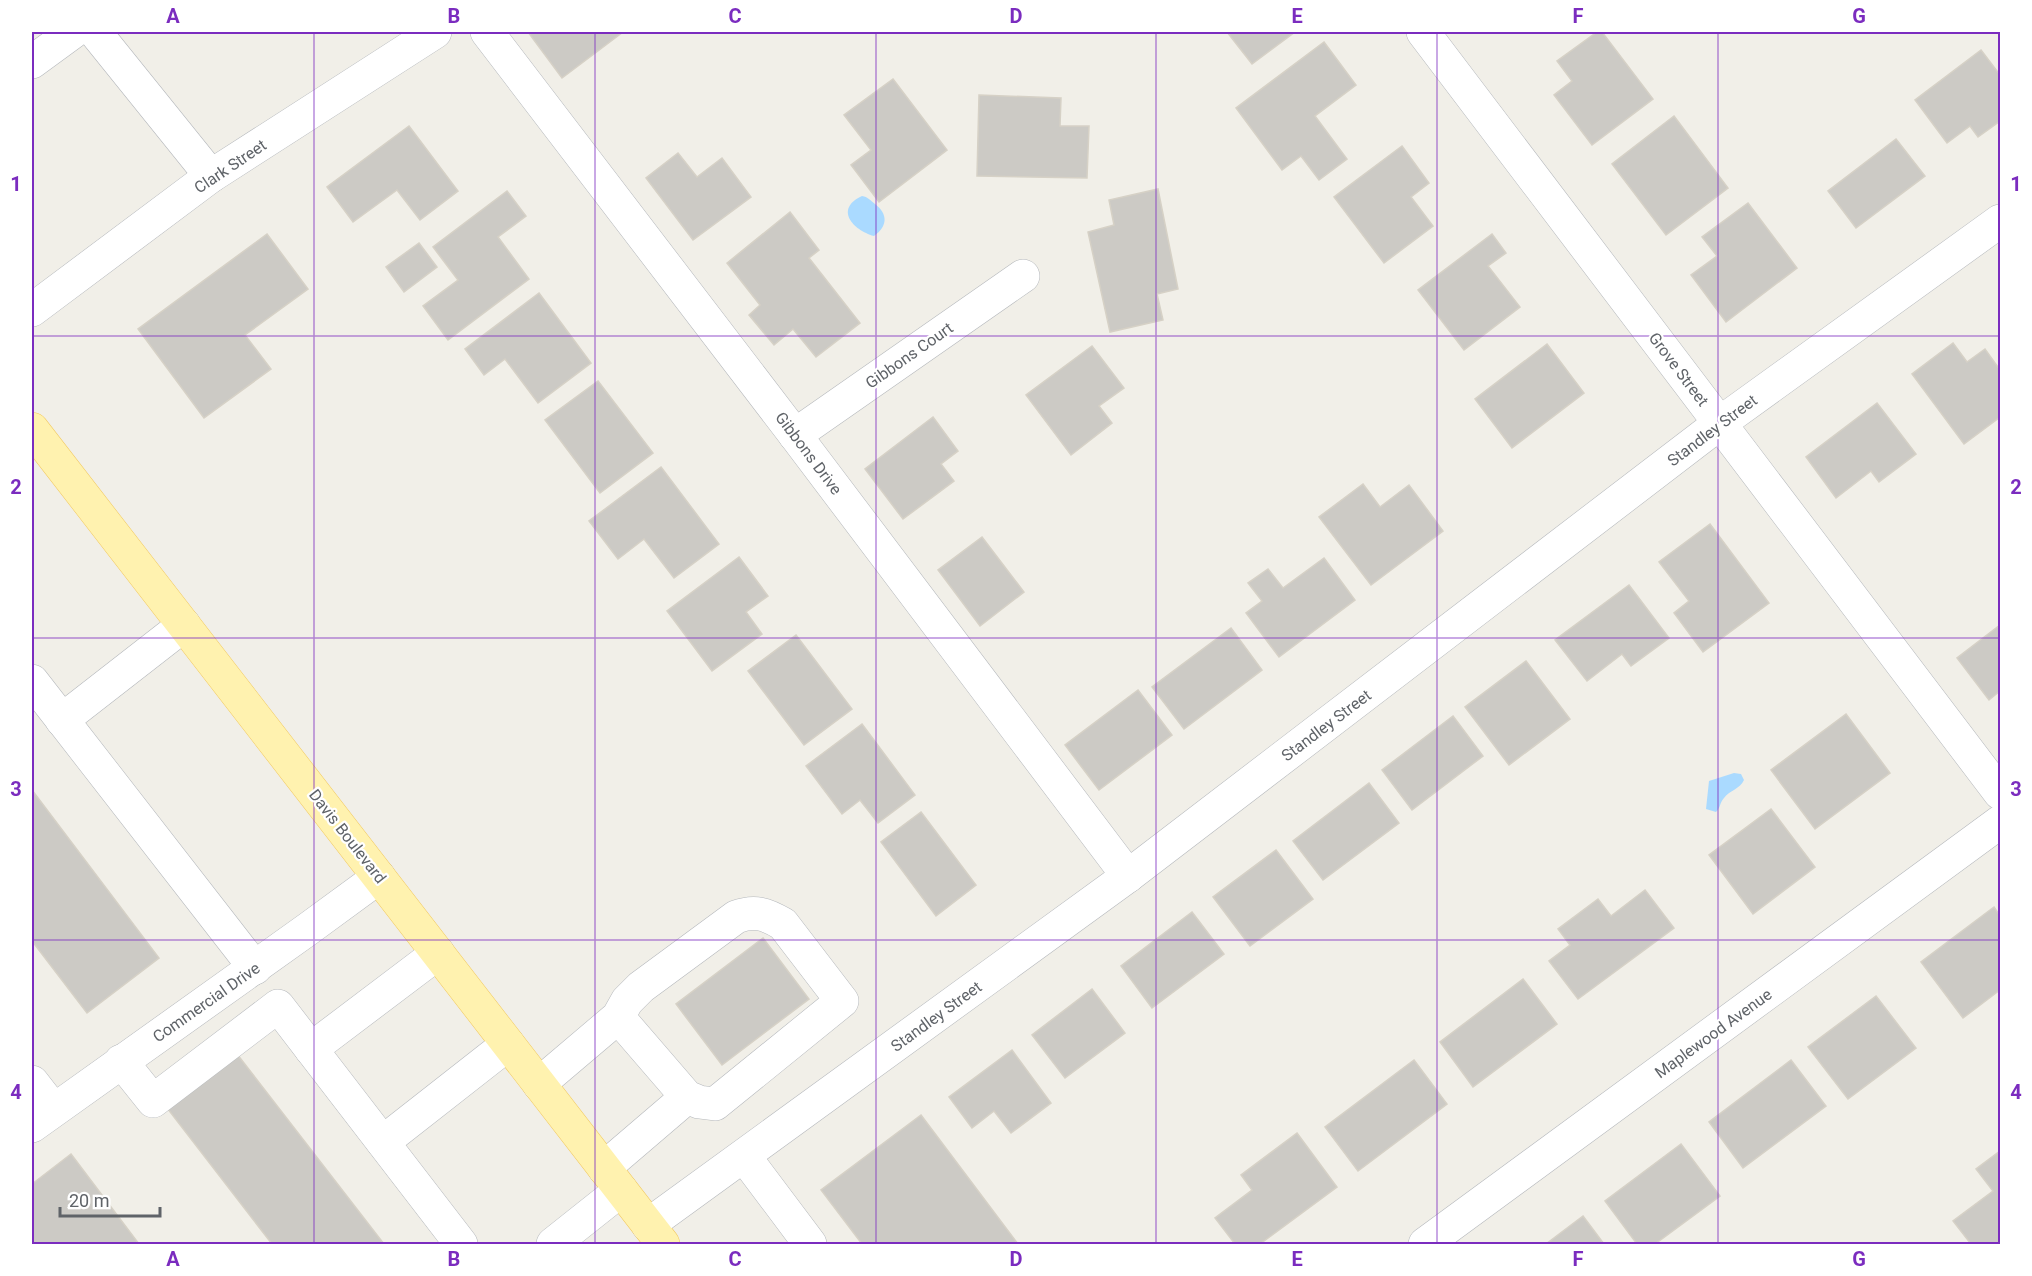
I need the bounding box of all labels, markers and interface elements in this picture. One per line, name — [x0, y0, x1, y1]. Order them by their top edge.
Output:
text: A — [166, 4, 180, 28]
text: B — [448, 4, 460, 28]
text: C — [728, 4, 742, 28]
text: D — [1010, 4, 1023, 28]
text: E — [1291, 4, 1303, 28]
text: F — [1573, 4, 1584, 28]
text: G — [1852, 4, 1866, 28]
street label: Clark Street — [191, 135, 270, 197]
text: 1 — [10, 172, 22, 196]
text: 1 — [2010, 172, 2022, 196]
street label: Gibbons Court — [862, 318, 957, 393]
street label: Grove Street — [1645, 329, 1713, 410]
street label: Standley Street — [1664, 391, 1761, 470]
street label: Gibbons Drive — [771, 408, 846, 499]
text: 2 — [10, 475, 22, 499]
text: 2 — [2010, 475, 2022, 499]
street label: Standley Street — [1278, 686, 1375, 765]
text: 3 — [10, 777, 22, 801]
text: 3 — [2010, 777, 2022, 801]
street label: Davis Boulevard — [305, 786, 390, 887]
street label: Commercial Drive — [149, 958, 263, 1046]
street label: Standley Street — [887, 977, 985, 1056]
street label: Maplewood Avenue — [1651, 985, 1775, 1082]
text: 4 — [10, 1080, 22, 1104]
text: 4 — [2010, 1080, 2022, 1104]
scale bar — [60, 1180, 160, 1218]
text: 20 m — [69, 1190, 109, 1211]
text: A — [166, 1247, 180, 1271]
text: B — [448, 1247, 460, 1271]
text: C — [728, 1247, 742, 1271]
text: D — [1010, 1247, 1023, 1271]
text: E — [1291, 1247, 1303, 1271]
text: F — [1573, 1247, 1584, 1271]
text: G — [1852, 1247, 1866, 1271]

